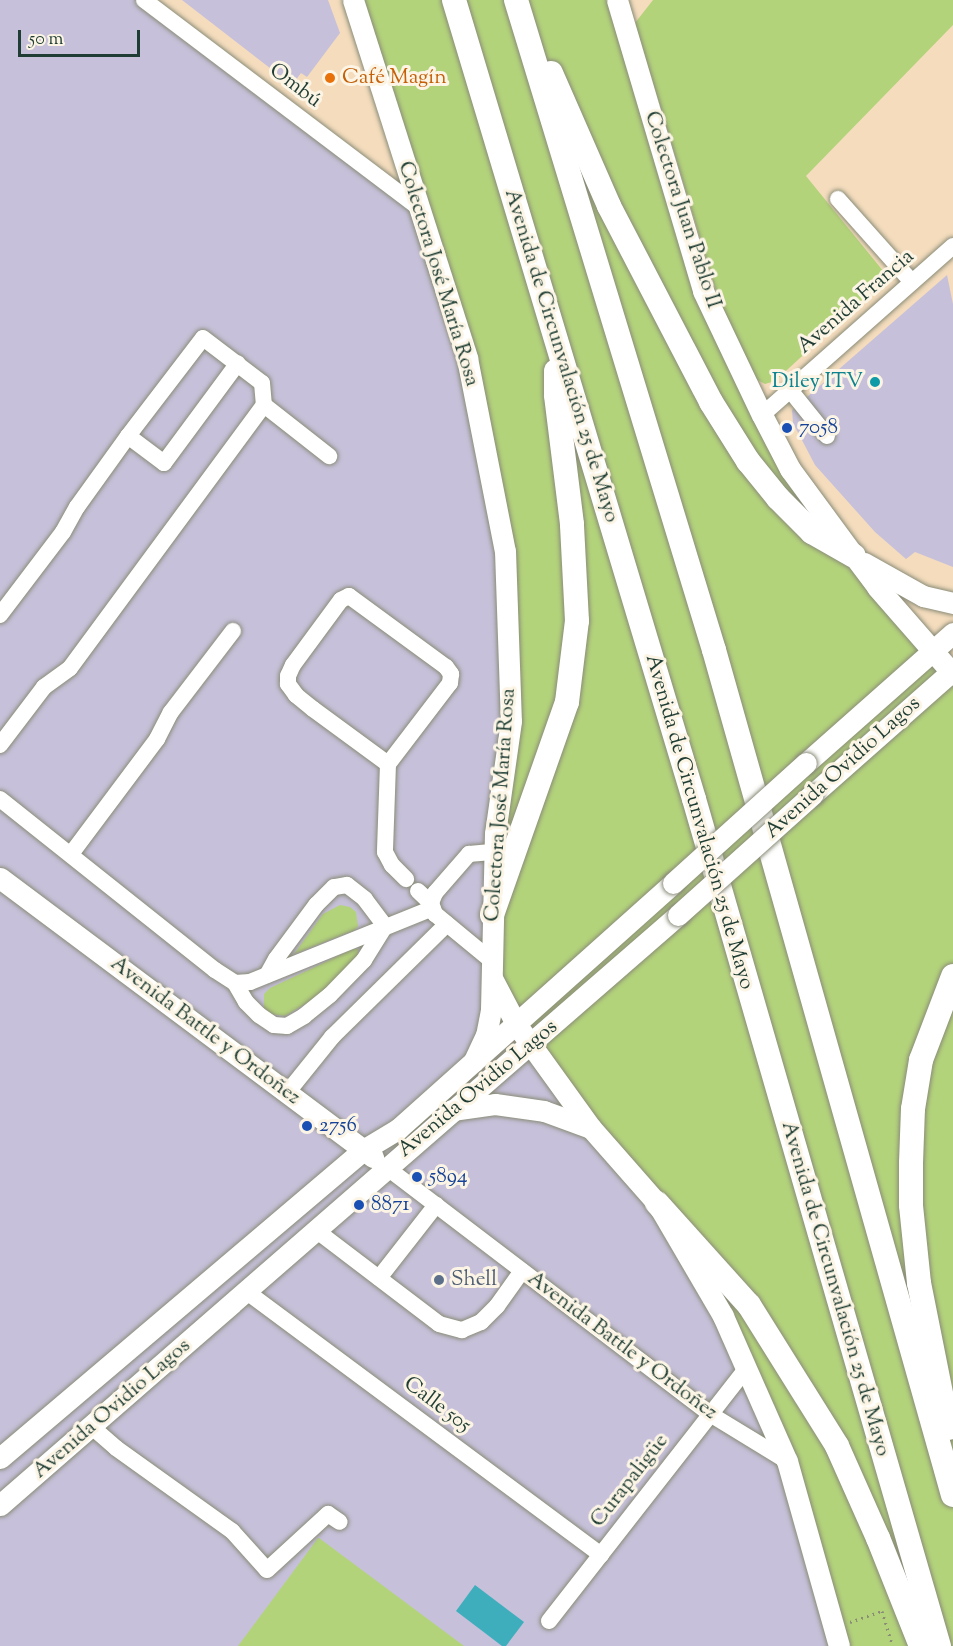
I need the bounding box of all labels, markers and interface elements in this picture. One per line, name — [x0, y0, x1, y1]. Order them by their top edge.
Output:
scale bar — [21, 18, 142, 56]
text: 50 m — [29, 27, 63, 53]
street label: Ombú — [264, 58, 326, 114]
place label: Café Magín — [342, 65, 447, 91]
marker: Café Magín — [323, 71, 337, 85]
street label: Colectora Juan Pablo II — [638, 108, 726, 312]
street label: Colectora José María Rosa — [392, 158, 484, 390]
street label: Avenida de Circunvalación 25 de Mayo — [498, 186, 624, 526]
street label: Avenida Francia — [792, 244, 920, 360]
place label: Diley ITV — [772, 369, 863, 395]
marker: Diley ITV — [868, 375, 882, 389]
place label: 7058 — [799, 415, 838, 441]
marker: 7058 — [780, 421, 794, 435]
street label: Avenida de Circunvalación 25 de Mayo — [639, 652, 759, 992]
street label: Colectora José María Rosa — [480, 687, 522, 923]
street label: Avenida Ovidio Lagos — [760, 691, 926, 845]
street label: Avenida Battle y Ordoñez — [105, 951, 305, 1111]
street label: Avenida Ovidio Lagos — [393, 1015, 563, 1163]
place label: 2756 — [319, 1113, 357, 1139]
marker: 2756 — [300, 1119, 314, 1133]
street label: Avenida de Circunvalación 25 de Mayo — [775, 1119, 895, 1459]
place label: 5894 — [429, 1164, 467, 1190]
marker: 5894 — [410, 1170, 424, 1184]
place label: 8871 — [371, 1192, 410, 1218]
marker: 8871 — [352, 1198, 366, 1212]
street label: Avenida Battle y Ordoñez — [522, 1266, 722, 1426]
place label: Shell — [451, 1267, 497, 1293]
marker: Shell — [432, 1273, 446, 1287]
street label: Avenida Ovidio Lagos — [28, 1334, 196, 1484]
street label: Calle 505 — [398, 1372, 476, 1438]
street label: Curapaligüe — [586, 1429, 674, 1533]

